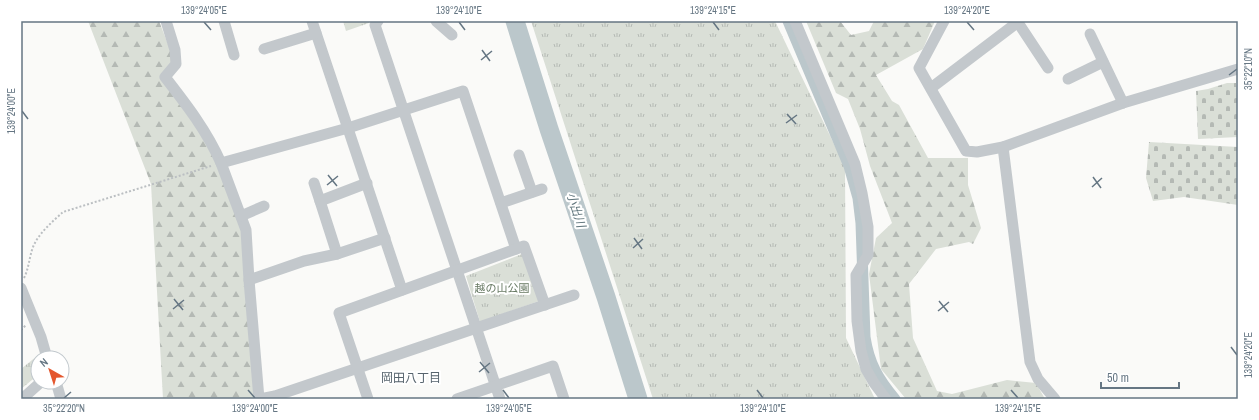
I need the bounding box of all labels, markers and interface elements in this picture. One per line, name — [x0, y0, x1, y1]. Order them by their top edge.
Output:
text: 139°24'05"E — [181, 4, 227, 17]
text: 139°24'10"E — [436, 4, 482, 17]
text: 139°24'15"E — [690, 4, 736, 17]
text: 139°24'20"E — [944, 4, 990, 17]
text: 35°22'10"N — [1242, 48, 1255, 90]
text: 139°24'00"E — [5, 88, 18, 134]
water label: 小出川 — [563, 190, 590, 231]
park label: 越の山公園 — [475, 281, 530, 295]
text: 139°24'20"E — [1242, 332, 1255, 378]
north arrow — [30, 350, 70, 390]
text: N — [37, 355, 51, 370]
scale bar — [1101, 364, 1179, 390]
district label: 岡田八丁目 — [381, 370, 441, 386]
text: 50 m — [1107, 370, 1129, 386]
text: 35°22'20"N — [43, 402, 85, 415]
text: 139°24'00"E — [232, 402, 278, 415]
text: 139°24'05"E — [486, 402, 532, 415]
text: 139°24'10"E — [740, 402, 786, 415]
text: 139°24'15"E — [995, 402, 1041, 415]

